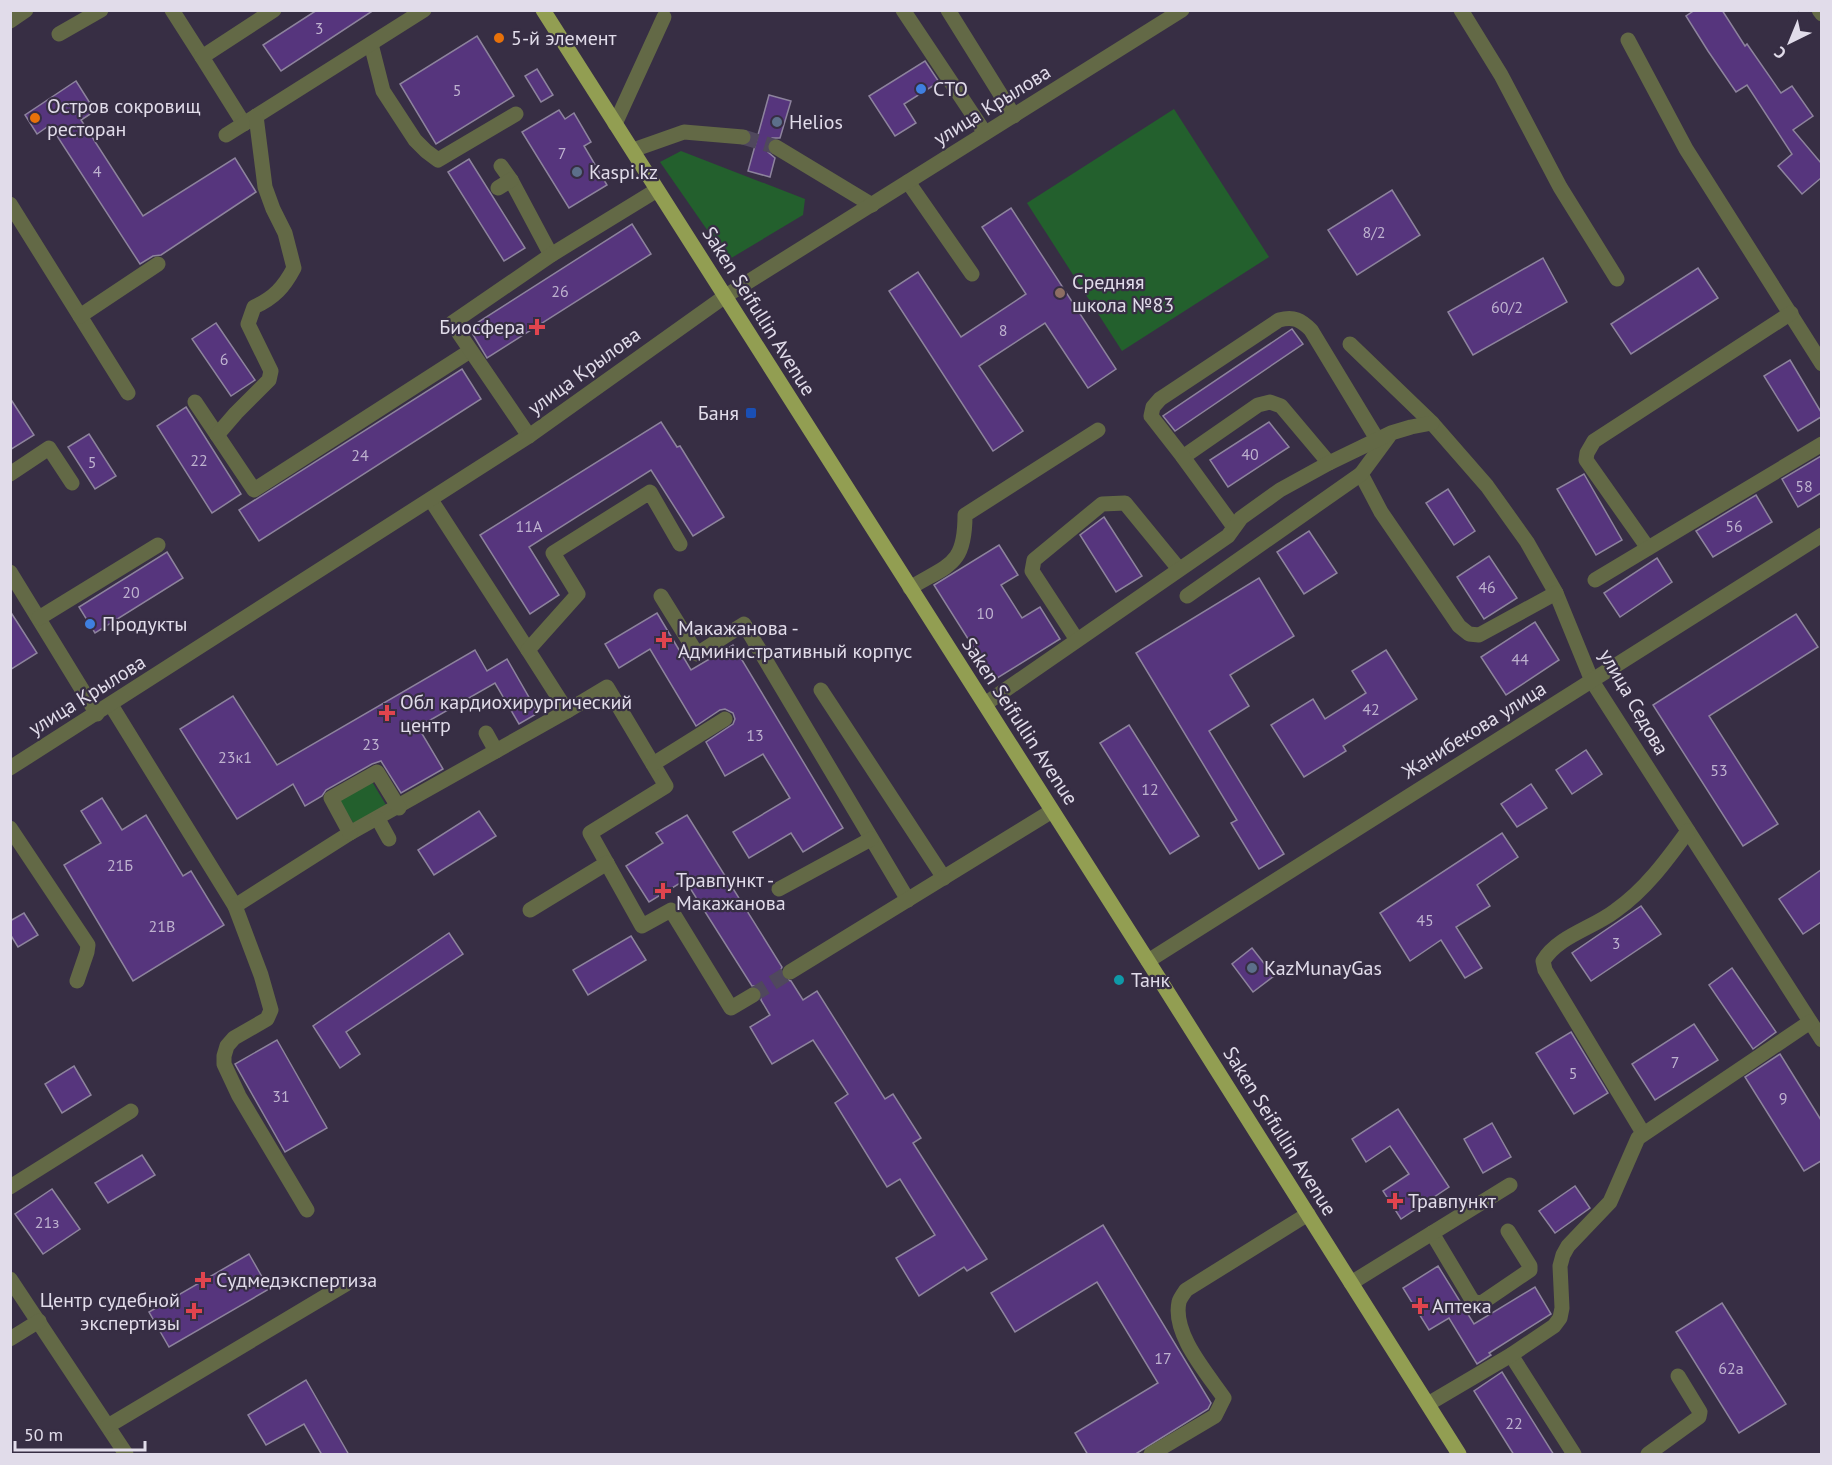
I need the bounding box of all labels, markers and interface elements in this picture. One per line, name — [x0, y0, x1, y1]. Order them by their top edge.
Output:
north arrow — [1760, 12, 1820, 72]
house number: 3 — [315, 18, 323, 38]
place label: 5-й элемент — [511, 25, 617, 51]
marker: 5-й элемент — [492, 31, 506, 45]
text: С — [1770, 43, 1790, 63]
street label: улица Крылова — [929, 59, 1055, 151]
place label: СТО — [933, 76, 968, 102]
house number: 5 — [453, 80, 461, 100]
marker: СТО — [914, 82, 928, 96]
place label: Остров сокровищ ресторан — [47, 93, 201, 142]
place label: Helios — [789, 109, 843, 135]
marker: Остров сокровищ ресторан — [28, 111, 42, 125]
marker: Helios — [770, 115, 784, 129]
house number: 7 — [558, 143, 566, 163]
place label: Kaspi.kz — [589, 159, 658, 185]
house number: 4 — [93, 161, 102, 181]
marker: Kaspi.kz — [570, 165, 584, 179]
street label: Saken Seifullin Avenue — [696, 222, 822, 400]
house number: 8/2 — [1362, 222, 1386, 242]
place label: Средняя школа №83 — [1072, 269, 1174, 318]
house number: 26 — [551, 281, 569, 301]
marker: Средняя школа №83 — [1053, 286, 1067, 300]
house number: 60/2 — [1491, 297, 1523, 317]
place label: Биосфера — [439, 314, 525, 340]
marker: Биосфера — [530, 320, 544, 334]
house number: 8 — [999, 320, 1007, 340]
street label: улица Крылова — [523, 321, 645, 421]
house number: 6 — [220, 349, 228, 369]
place label: Баня — [698, 400, 739, 426]
marker: Баня — [744, 406, 758, 420]
house number: 40 — [1241, 444, 1259, 464]
house number: 24 — [351, 445, 369, 465]
house number: 22 — [190, 450, 208, 470]
house number: 5 — [88, 452, 96, 472]
house number: 58 — [1795, 476, 1813, 496]
house number: 11А — [516, 516, 543, 536]
house number: 56 — [1725, 516, 1743, 536]
house number: 46 — [1478, 577, 1496, 597]
house number: 20 — [122, 582, 140, 602]
house number: 10 — [976, 603, 994, 623]
place label: Продукты — [102, 611, 187, 637]
place label: Макажанова - Административный корпус — [678, 615, 912, 664]
marker: Продукты — [83, 617, 97, 631]
marker: Макажанова - Административный корпус — [655, 631, 673, 649]
street label: Saken Seifullin Avenue — [956, 632, 1084, 810]
street label: улица Седова — [1593, 644, 1675, 760]
street label: улица Крылова — [24, 649, 150, 741]
house number: 44 — [1511, 649, 1529, 669]
street label: Жанибекова улица — [1396, 675, 1551, 785]
place label: Обл кардиохирургический центр — [400, 689, 632, 738]
house number: 42 — [1362, 699, 1380, 719]
marker: Обл кардиохирургический центр — [378, 704, 396, 722]
house number: 13 — [746, 725, 764, 745]
house number: 23 — [362, 734, 380, 754]
house number: 23к1 — [218, 747, 252, 767]
house number: 53 — [1710, 760, 1728, 780]
house number: 12 — [1141, 779, 1159, 799]
house number: 21Б — [107, 855, 133, 875]
place label: Травпункт - Макажанова — [676, 867, 786, 916]
marker: Травпункт - Макажанова — [654, 882, 672, 900]
house number: 45 — [1416, 910, 1434, 930]
house number: 21В — [149, 916, 175, 936]
house number: 3 — [1612, 933, 1620, 953]
place label: KazMunayGas — [1264, 955, 1382, 981]
marker: KazMunayGas — [1245, 961, 1259, 975]
place label: Танк — [1131, 967, 1171, 993]
marker: Танк — [1112, 973, 1126, 987]
street label: Saken Seifullin Avenue — [1217, 1042, 1343, 1220]
house number: 7 — [1671, 1052, 1679, 1072]
house number: 5 — [1569, 1063, 1577, 1083]
house number: 31 — [272, 1086, 290, 1106]
house number: 9 — [1779, 1088, 1787, 1108]
place label: Травпункт — [1408, 1188, 1496, 1214]
marker: Травпункт — [1386, 1192, 1404, 1210]
house number: 21з — [35, 1212, 59, 1232]
place label: Судмедэкспертиза — [216, 1267, 377, 1293]
marker: Судмедэкспертиза — [194, 1271, 212, 1289]
place label: Центр судебной экспертизы — [40, 1287, 180, 1336]
place label: Аптека — [1432, 1293, 1492, 1319]
marker: Аптека — [1413, 1299, 1427, 1313]
marker: Центр судебной экспертизы — [185, 1302, 203, 1320]
house number: 17 — [1154, 1348, 1172, 1368]
house number: 62а — [1718, 1358, 1744, 1378]
house number: 22 — [1505, 1413, 1523, 1433]
scale bar — [15, 1414, 146, 1452]
text: 50 m — [24, 1423, 63, 1446]

